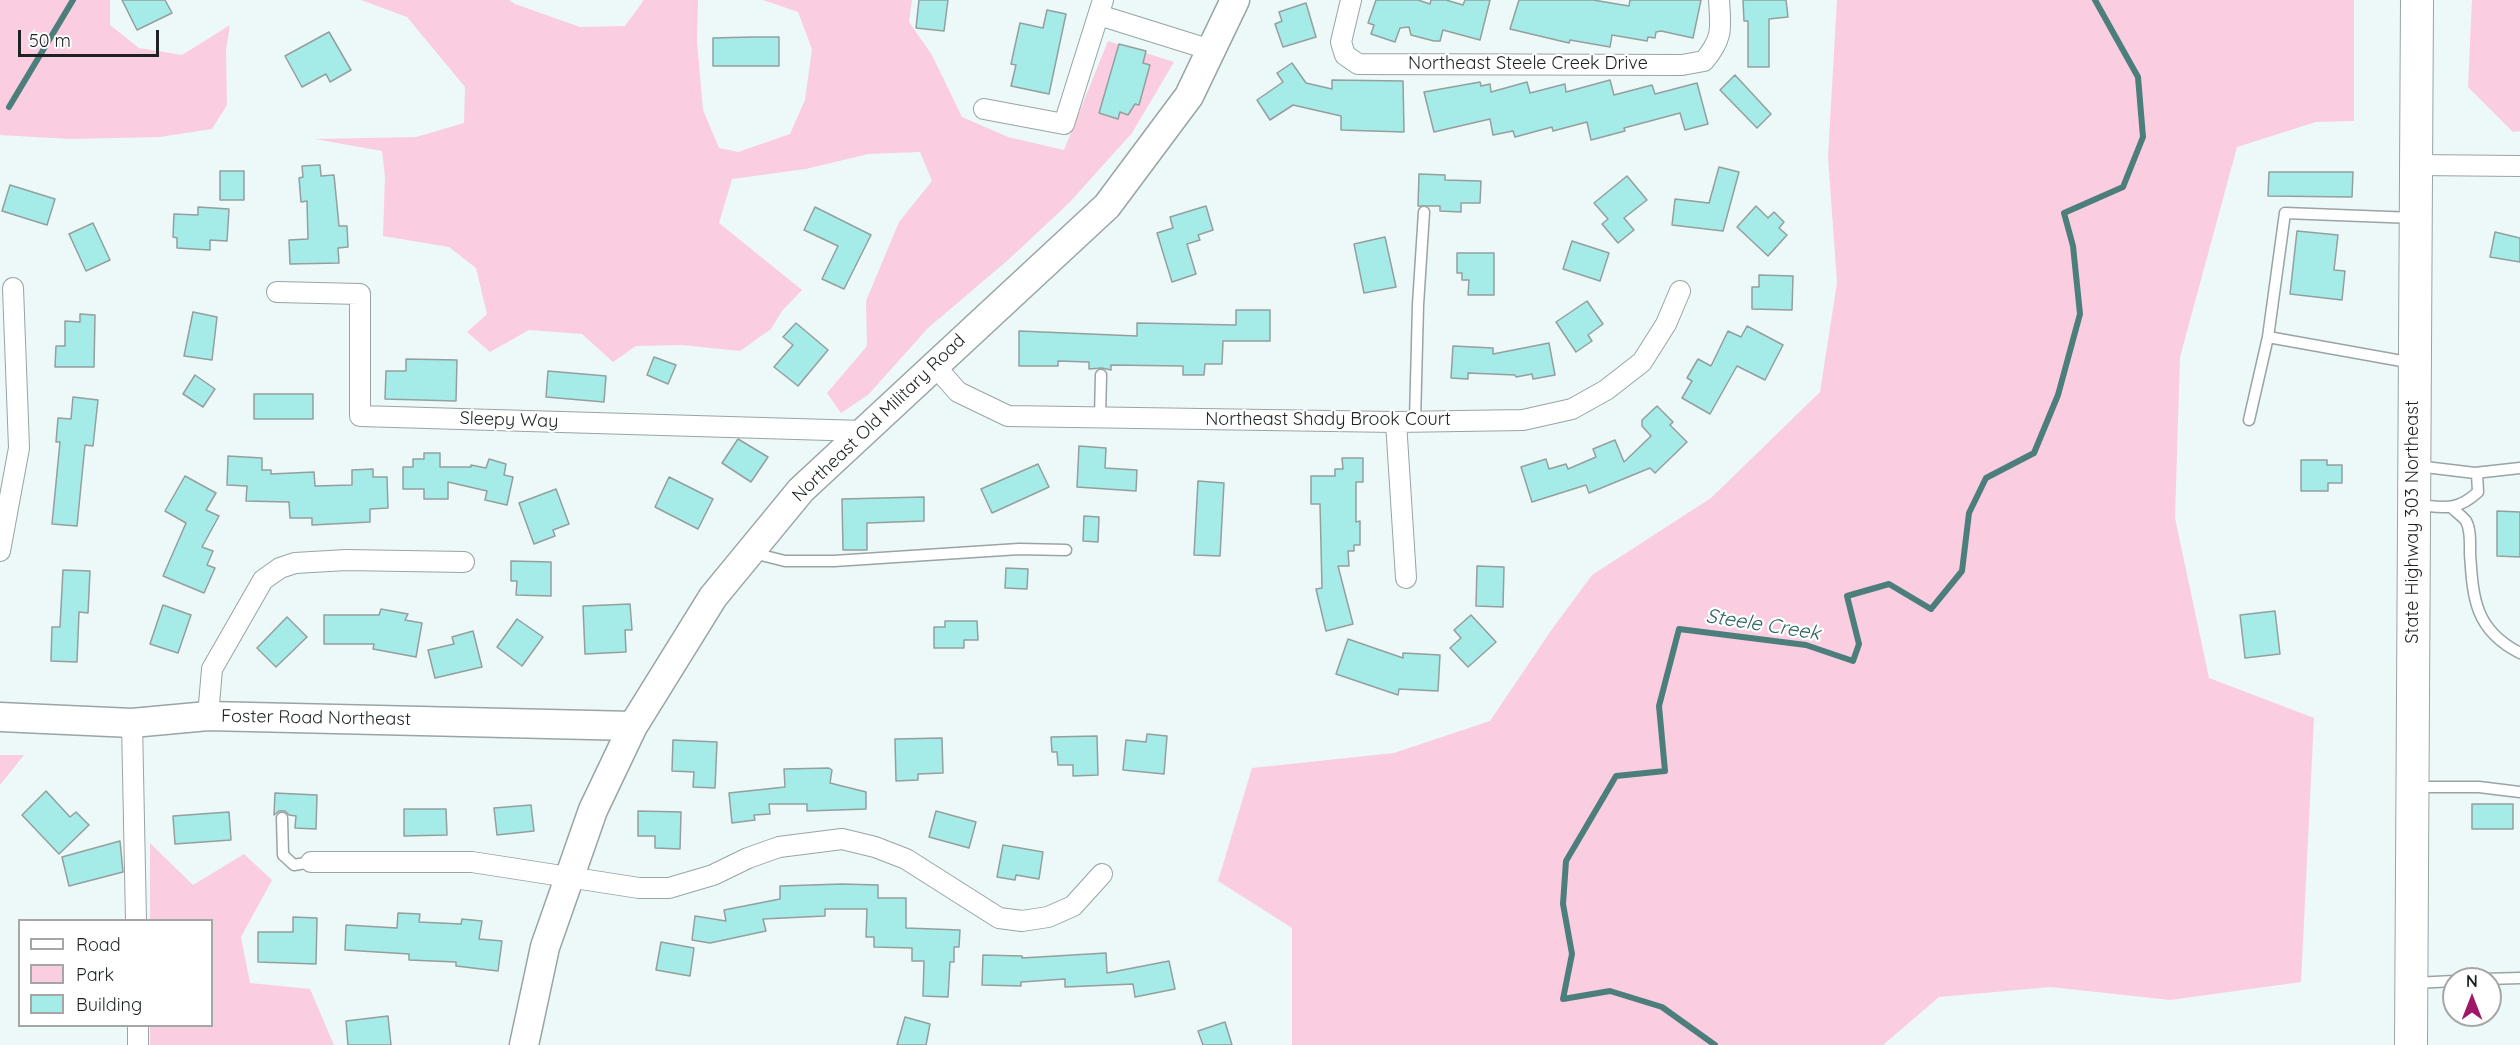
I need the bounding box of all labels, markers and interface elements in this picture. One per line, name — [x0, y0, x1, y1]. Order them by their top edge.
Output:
scale bar — [21, 18, 162, 56]
text: 50 m — [29, 29, 71, 52]
street label: Northeast Steele Creek Drive — [1408, 53, 1648, 75]
street label: Northeast Old Military Road — [788, 330, 970, 506]
street label: State Highway 303 Northeast — [2402, 400, 2424, 644]
street label: Sleepy Way — [459, 407, 559, 433]
street label: Northeast Shady Brook Court — [1205, 409, 1451, 431]
water label: Steele Creek — [1704, 604, 1822, 646]
street label: Foster Road Northeast — [221, 706, 411, 730]
legend — [18, 919, 213, 1027]
text: Road — [76, 933, 121, 956]
text: Park — [76, 963, 114, 986]
north arrow — [2442, 967, 2502, 1027]
text: N — [2466, 971, 2478, 991]
text: Building — [76, 993, 142, 1016]

